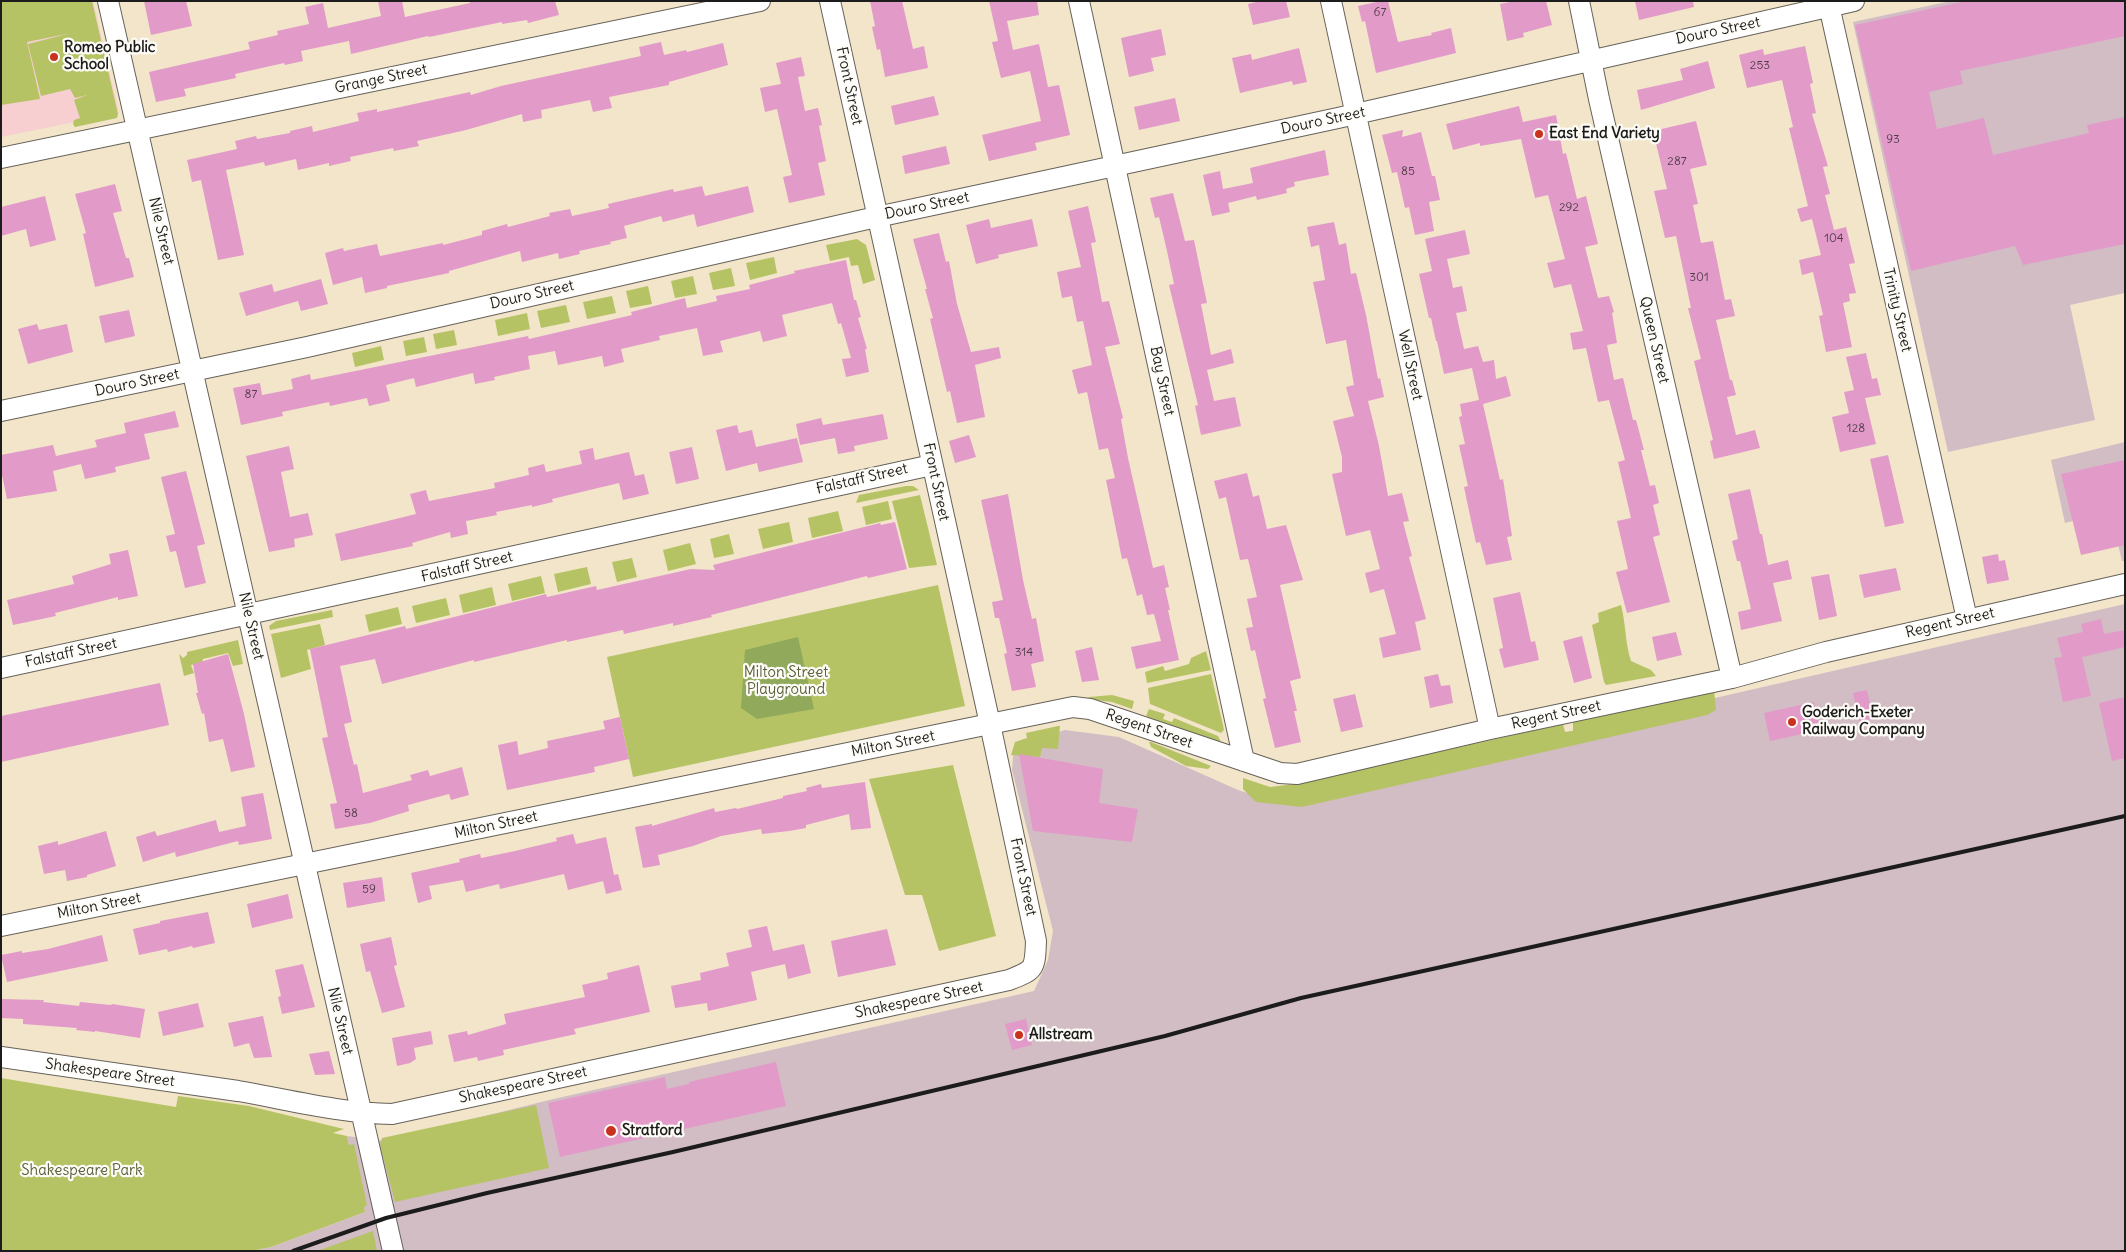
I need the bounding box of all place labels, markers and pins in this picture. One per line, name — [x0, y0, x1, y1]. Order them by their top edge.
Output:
place label: Romeo Public School — [64, 39, 155, 74]
marker: Romeo Public School — [48, 51, 60, 63]
place label: East End Variety — [1549, 125, 1660, 143]
marker: East End Variety — [1533, 128, 1545, 140]
place label: Goderich-Exeter Railway Company — [1802, 704, 1925, 739]
marker: Goderich-Exeter Railway Company — [1786, 716, 1798, 728]
place label: Allstream — [1029, 1026, 1093, 1044]
marker: Allstream — [1013, 1029, 1025, 1041]
place label: Stratford — [622, 1122, 683, 1140]
marker: Stratford — [604, 1124, 618, 1138]

